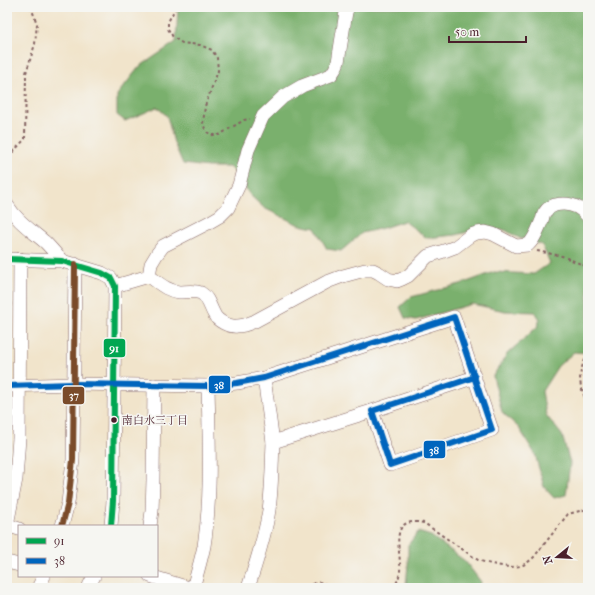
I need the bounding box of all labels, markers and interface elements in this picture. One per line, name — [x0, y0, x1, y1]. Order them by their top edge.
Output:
scale bar — [449, 18, 526, 44]
text: 50 m — [455, 25, 479, 39]
line badge: 91 — [103, 338, 126, 358]
text: 91 — [108, 342, 119, 355]
line badge: 38 — [208, 375, 231, 394]
text: 38 — [214, 379, 224, 392]
line badge: 37 — [62, 386, 85, 405]
text: 37 — [69, 389, 80, 402]
place label: 南白水三丁目 — [122, 414, 188, 427]
marker: 南白水三丁目 — [109, 415, 119, 425]
line badge: 38 — [423, 440, 446, 459]
text: 38 — [429, 444, 439, 457]
legend — [18, 525, 158, 577]
text: 91 — [54, 534, 65, 548]
north arrow — [537, 537, 577, 577]
text: N — [540, 553, 555, 566]
text: 38 — [54, 554, 65, 568]

